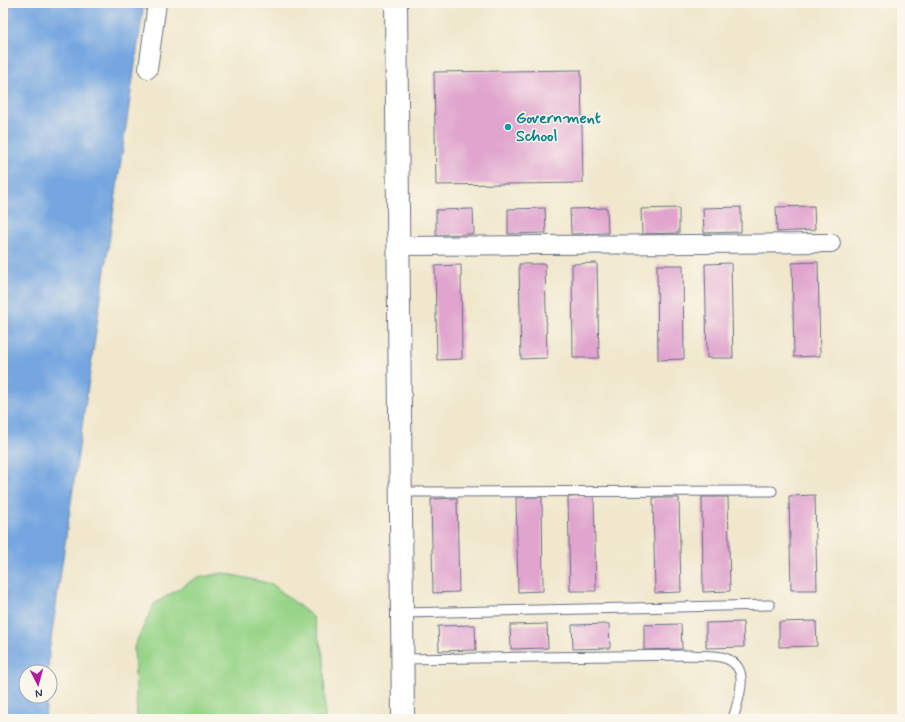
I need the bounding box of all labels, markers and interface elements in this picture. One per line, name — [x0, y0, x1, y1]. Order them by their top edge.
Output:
place label: Government School — [516, 108, 601, 147]
marker: Government School — [503, 122, 513, 132]
north arrow — [18, 664, 58, 704]
text: N — [35, 686, 43, 700]

